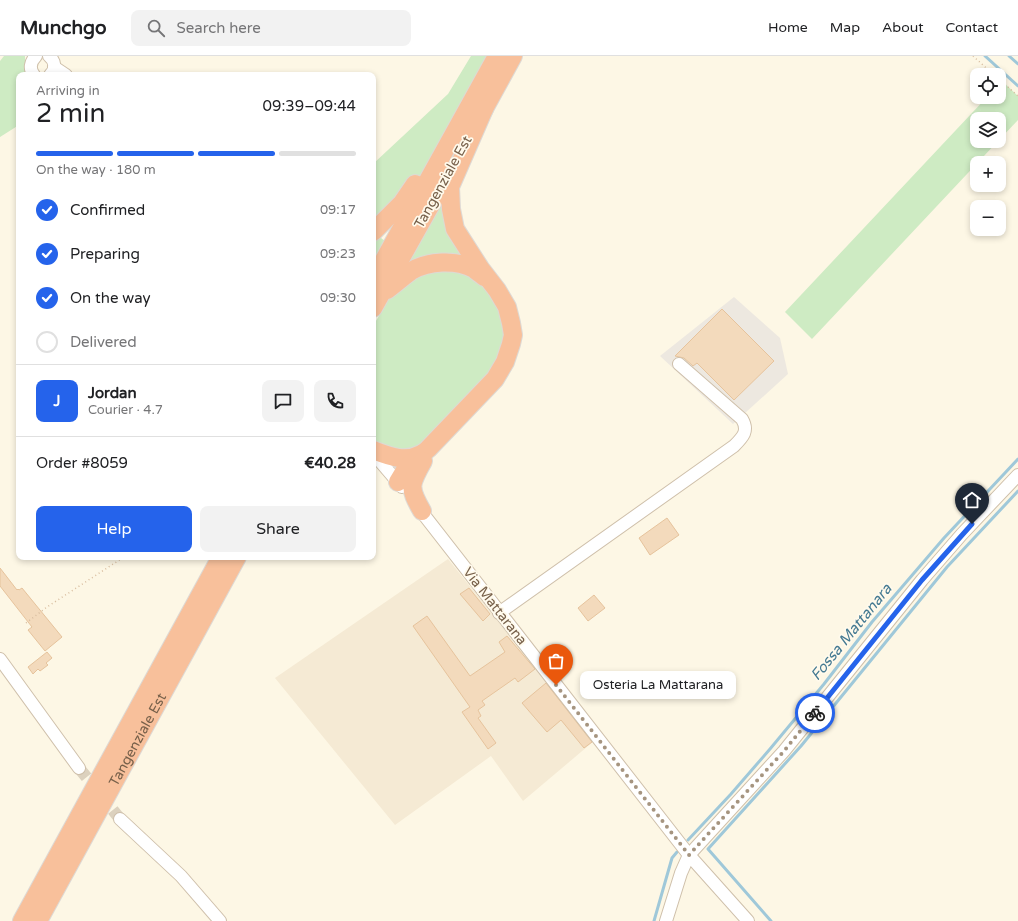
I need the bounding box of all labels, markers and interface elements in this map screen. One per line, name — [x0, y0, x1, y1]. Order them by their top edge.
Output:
search box — [131, 10, 411, 46]
text: Munchgo — [20, 17, 107, 39]
icon: search — [145, 17, 167, 39]
text: Search here — [177, 19, 261, 37]
text: Home — [768, 19, 808, 36]
text: Map — [830, 19, 860, 36]
text: About — [882, 19, 924, 36]
text: Contact — [946, 19, 998, 36]
map controls — [970, 68, 1006, 236]
button: locate — [970, 68, 1006, 104]
text: Arriving in — [36, 83, 100, 99]
text: 09:39–09:44 — [263, 97, 356, 115]
text: 2 min — [36, 98, 105, 129]
button: layers — [970, 112, 1006, 148]
street label: Tangenziale Est — [411, 132, 476, 231]
button: + — [970, 156, 1006, 192]
text: On the way · 180 m — [36, 162, 156, 178]
icon: check — [36, 199, 58, 221]
button: − — [970, 200, 1006, 236]
text: Confirmed — [70, 201, 145, 219]
text: 09:17 — [320, 202, 356, 218]
icon: check — [36, 243, 58, 265]
text: Preparing — [70, 245, 140, 263]
text: 09:23 — [320, 246, 356, 262]
icon: check — [36, 287, 58, 309]
text: On the way — [70, 289, 150, 307]
text: 09:30 — [320, 290, 356, 306]
text: Delivered — [70, 333, 137, 351]
button: chat — [262, 380, 304, 422]
button: phone — [314, 380, 356, 422]
text: Jordan — [88, 384, 137, 402]
text: J — [54, 392, 61, 410]
text: Courier · 4.7 — [88, 402, 163, 418]
text: Order #8059 — [36, 454, 128, 472]
text: €40.28 — [304, 454, 356, 472]
pin — [955, 483, 989, 524]
icon: home — [961, 489, 983, 511]
button: Help — [36, 506, 192, 552]
button: Share — [200, 506, 356, 552]
street label: Via Mattarana — [459, 564, 531, 648]
water label: Fossa Mattanara — [807, 580, 896, 684]
pin — [539, 644, 573, 685]
icon: bag — [545, 650, 567, 672]
callout: Osteria La Mattarana — [580, 671, 736, 699]
text: Osteria La Mattarana — [593, 677, 723, 693]
street label: Tangenziale Est — [105, 689, 170, 789]
courier — [795, 693, 835, 733]
icon: bike — [804, 702, 826, 724]

